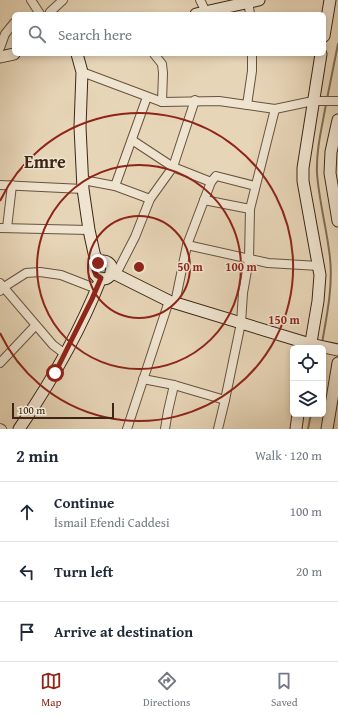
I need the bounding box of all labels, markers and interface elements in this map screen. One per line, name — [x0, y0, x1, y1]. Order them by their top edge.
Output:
search box — [12, 12, 326, 56]
icon: search — [26, 23, 48, 45]
text: Search here — [58, 24, 132, 45]
district label: Emre — [24, 148, 66, 175]
route end — [89, 254, 107, 272]
text: 50 m — [177, 258, 203, 275]
text: 100 m — [225, 258, 258, 275]
centre of rings — [132, 260, 146, 274]
text: 150 m — [268, 311, 301, 328]
map controls — [290, 345, 326, 417]
button: locate — [290, 345, 326, 381]
route start — [46, 364, 64, 382]
button: layers — [290, 381, 326, 417]
scale bar — [12, 401, 114, 420]
text: 100 m — [18, 402, 45, 418]
text: 2 min — [16, 443, 58, 468]
text: Walk · 120 m — [255, 446, 322, 465]
text: Continue — [54, 492, 115, 513]
icon: ahead — [16, 501, 38, 523]
text: 100 m — [290, 502, 322, 521]
text: İsmail Efendi Caddesi — [54, 513, 170, 532]
icon: left — [16, 561, 38, 583]
text: Turn left — [54, 561, 113, 582]
text: 20 m — [296, 562, 322, 581]
icon: arrive — [16, 621, 38, 643]
text: Arrive at destination — [54, 621, 193, 642]
tab: Map — [40, 670, 62, 710]
tab: Directions — [143, 670, 190, 710]
tab: Saved — [271, 670, 298, 710]

